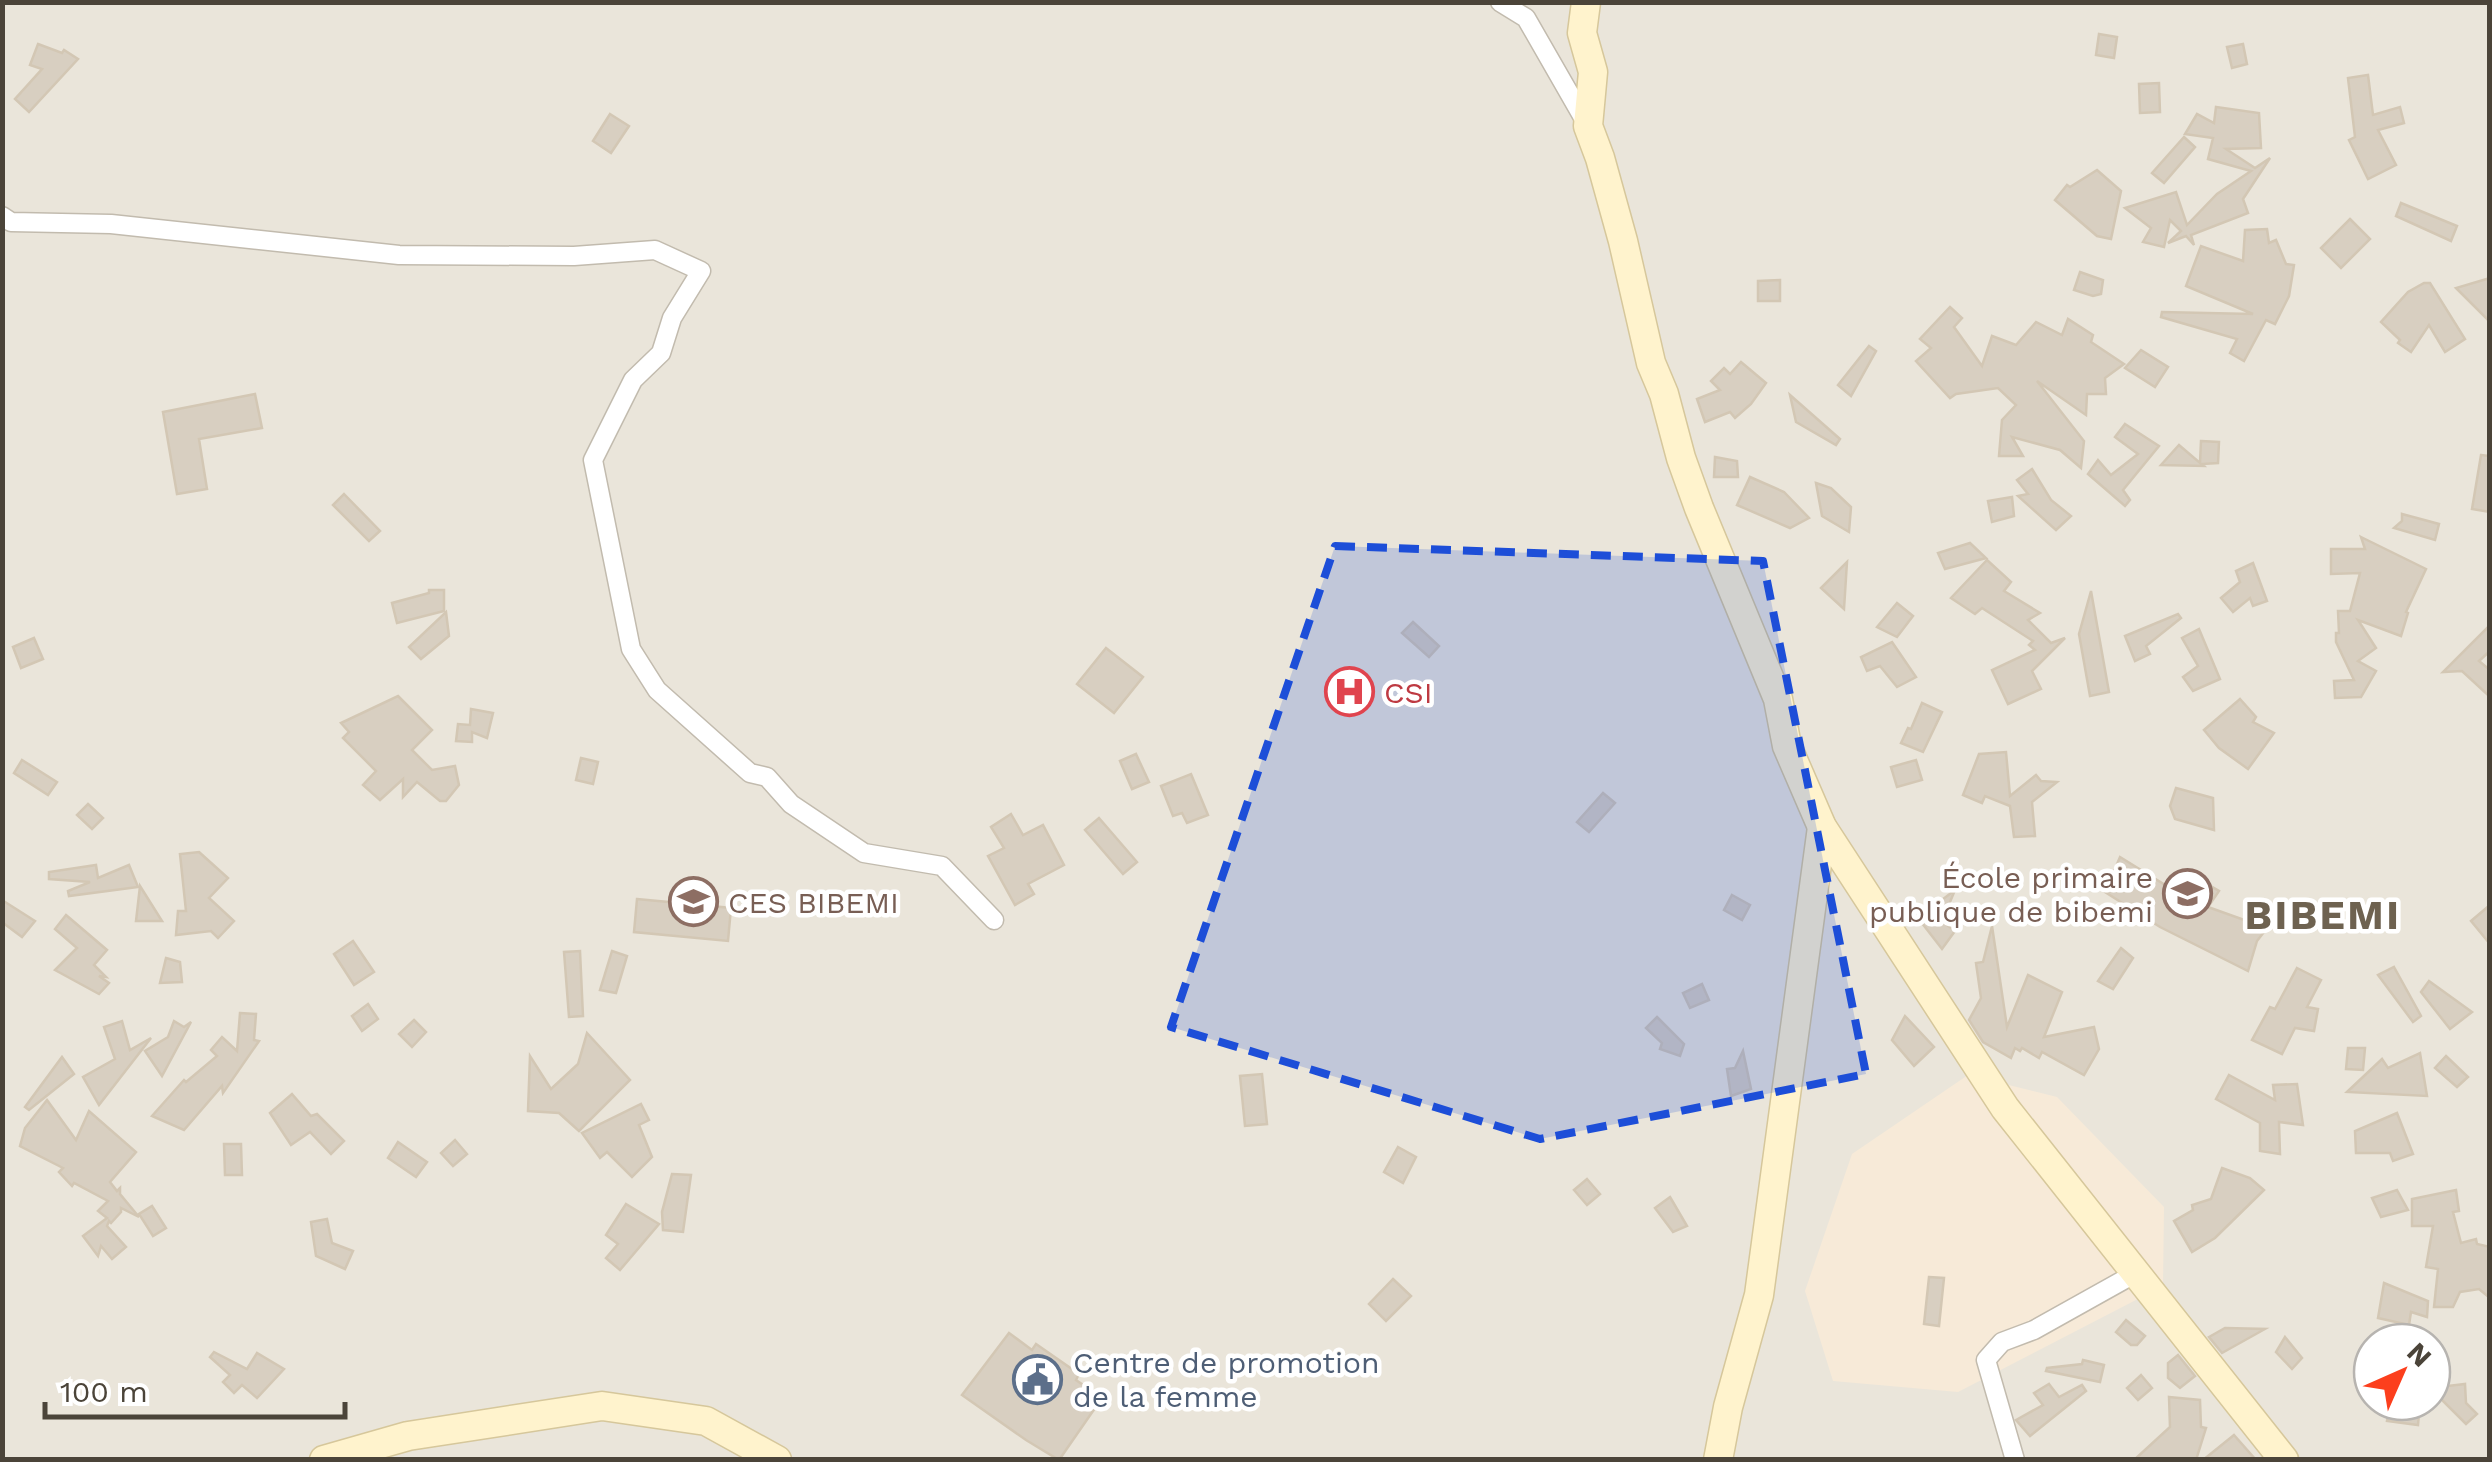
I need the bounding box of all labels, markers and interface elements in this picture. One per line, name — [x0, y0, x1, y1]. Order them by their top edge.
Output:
hospital icon: CSI — [1323, 666, 1375, 718]
place label: CSI — [1384, 675, 1433, 710]
place label: École primaire publique de bibemi — [1869, 860, 2153, 929]
school or university icon: École primaire publique de bibemi — [2162, 868, 2214, 920]
school or university icon: CES BIBEMI — [667, 876, 719, 928]
place label: CES BIBEMI — [728, 885, 899, 920]
district label: BIBEMI — [2245, 892, 2401, 939]
north arrow — [2352, 1322, 2452, 1422]
text: N — [2400, 1336, 2438, 1374]
place label: Centre de promotion de la femme — [1073, 1345, 1379, 1414]
public building icon: Centre de promotion de la femme — [1012, 1353, 1064, 1405]
scale bar — [45, 1357, 345, 1419]
text: 100 m — [60, 1374, 148, 1409]

